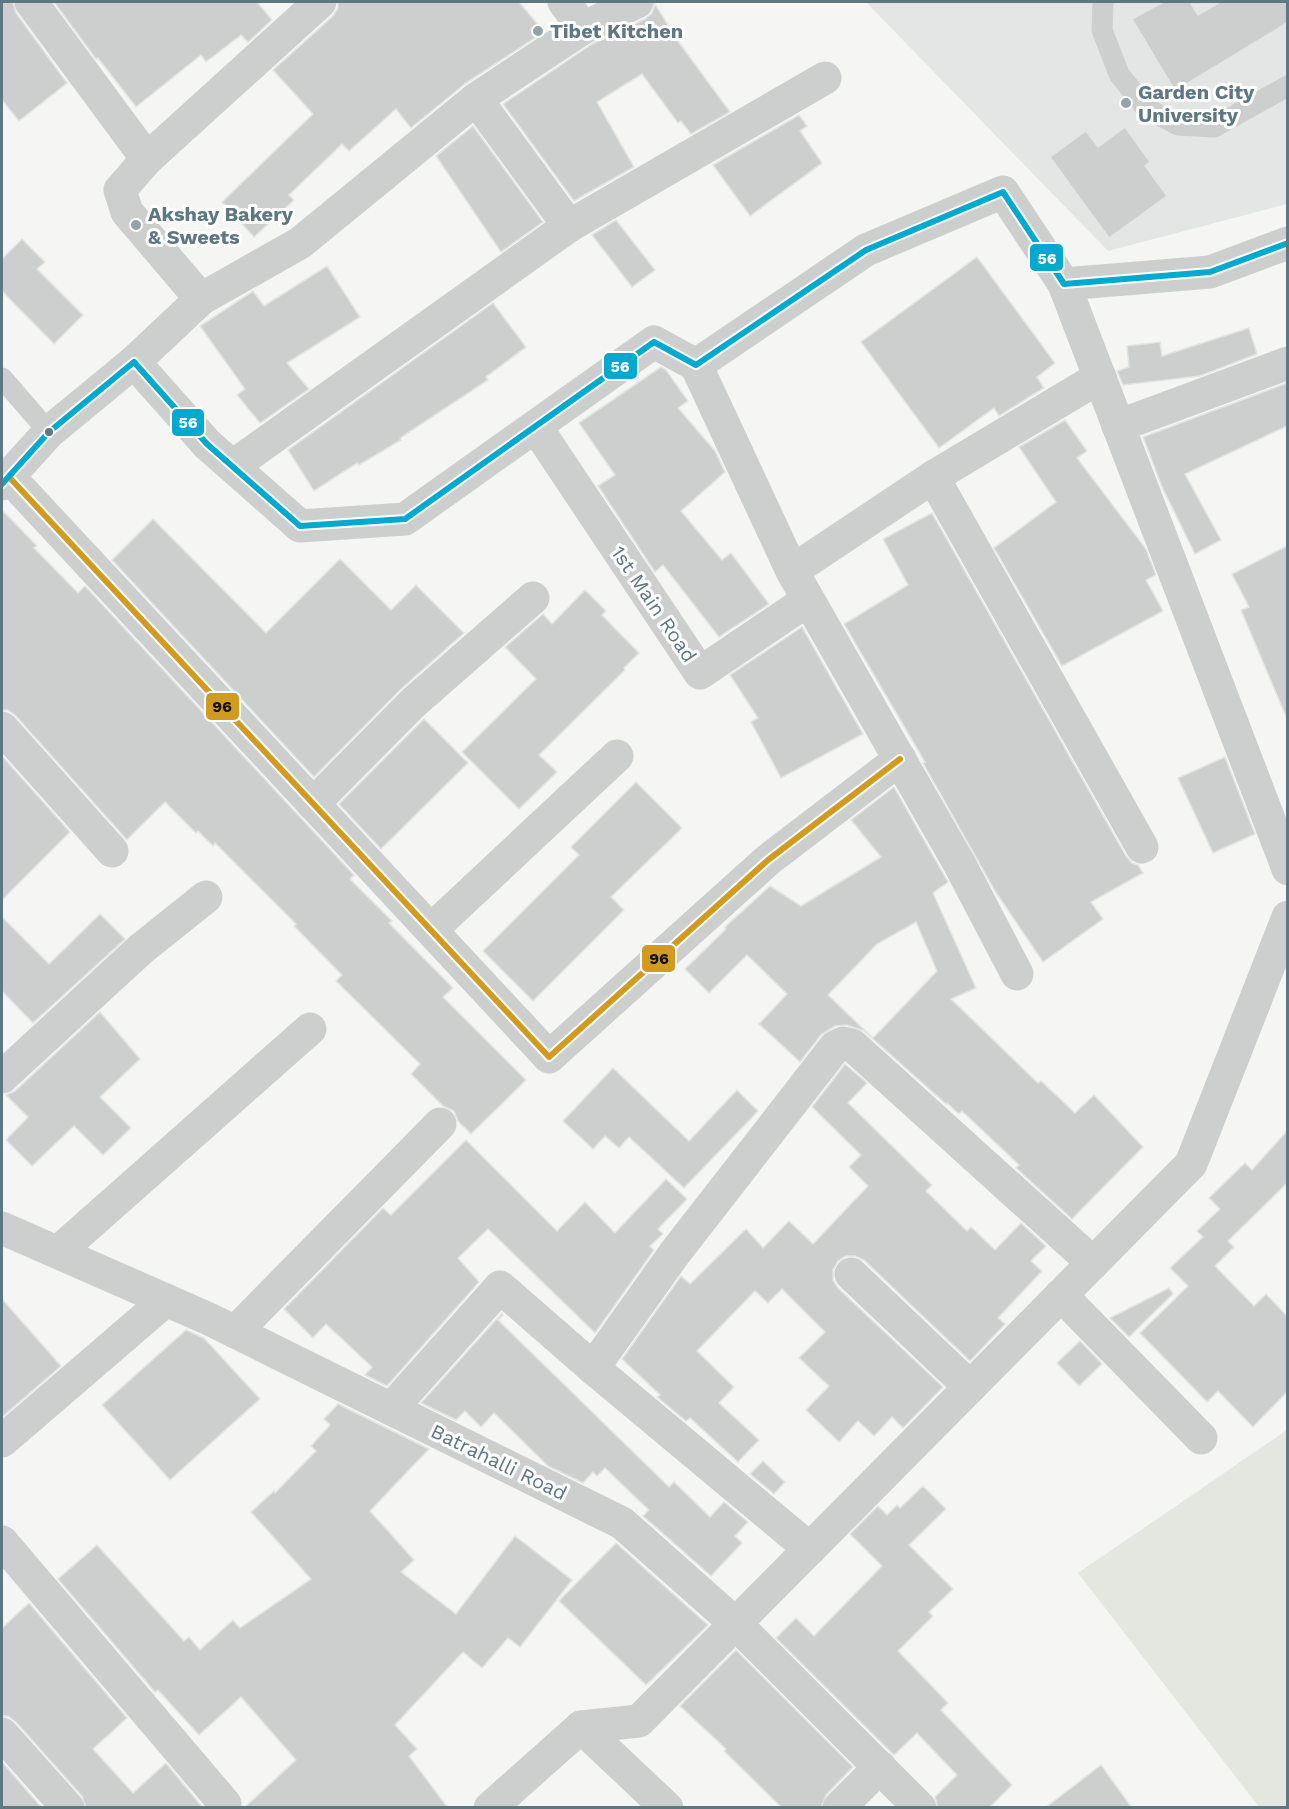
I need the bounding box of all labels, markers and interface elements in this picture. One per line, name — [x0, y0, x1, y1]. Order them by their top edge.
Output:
place label: Tibet Kitchen — [550, 19, 683, 43]
marker: Tibet Kitchen — [531, 24, 545, 38]
place label: Garden City University — [1138, 80, 1255, 127]
marker: Garden City University — [1119, 96, 1133, 110]
place label: Akshay Bakery & Sweets — [148, 202, 294, 249]
marker: Akshay Bakery & Sweets — [129, 218, 143, 232]
line badge: 56 — [1029, 243, 1064, 272]
text: 56 — [1037, 249, 1057, 268]
line badge: 56 — [603, 352, 638, 380]
text: 56 — [610, 357, 630, 376]
line badge: 56 — [171, 408, 205, 437]
text: 56 — [178, 413, 198, 432]
unlabelled marker — [43, 426, 55, 438]
street label: 1st Main Road — [606, 541, 702, 667]
line badge: 96 — [205, 692, 240, 721]
text: 96 — [212, 697, 232, 716]
line badge: 96 — [641, 944, 676, 973]
text: 96 — [649, 949, 669, 968]
street label: Batrahalli Road — [427, 1419, 571, 1505]

